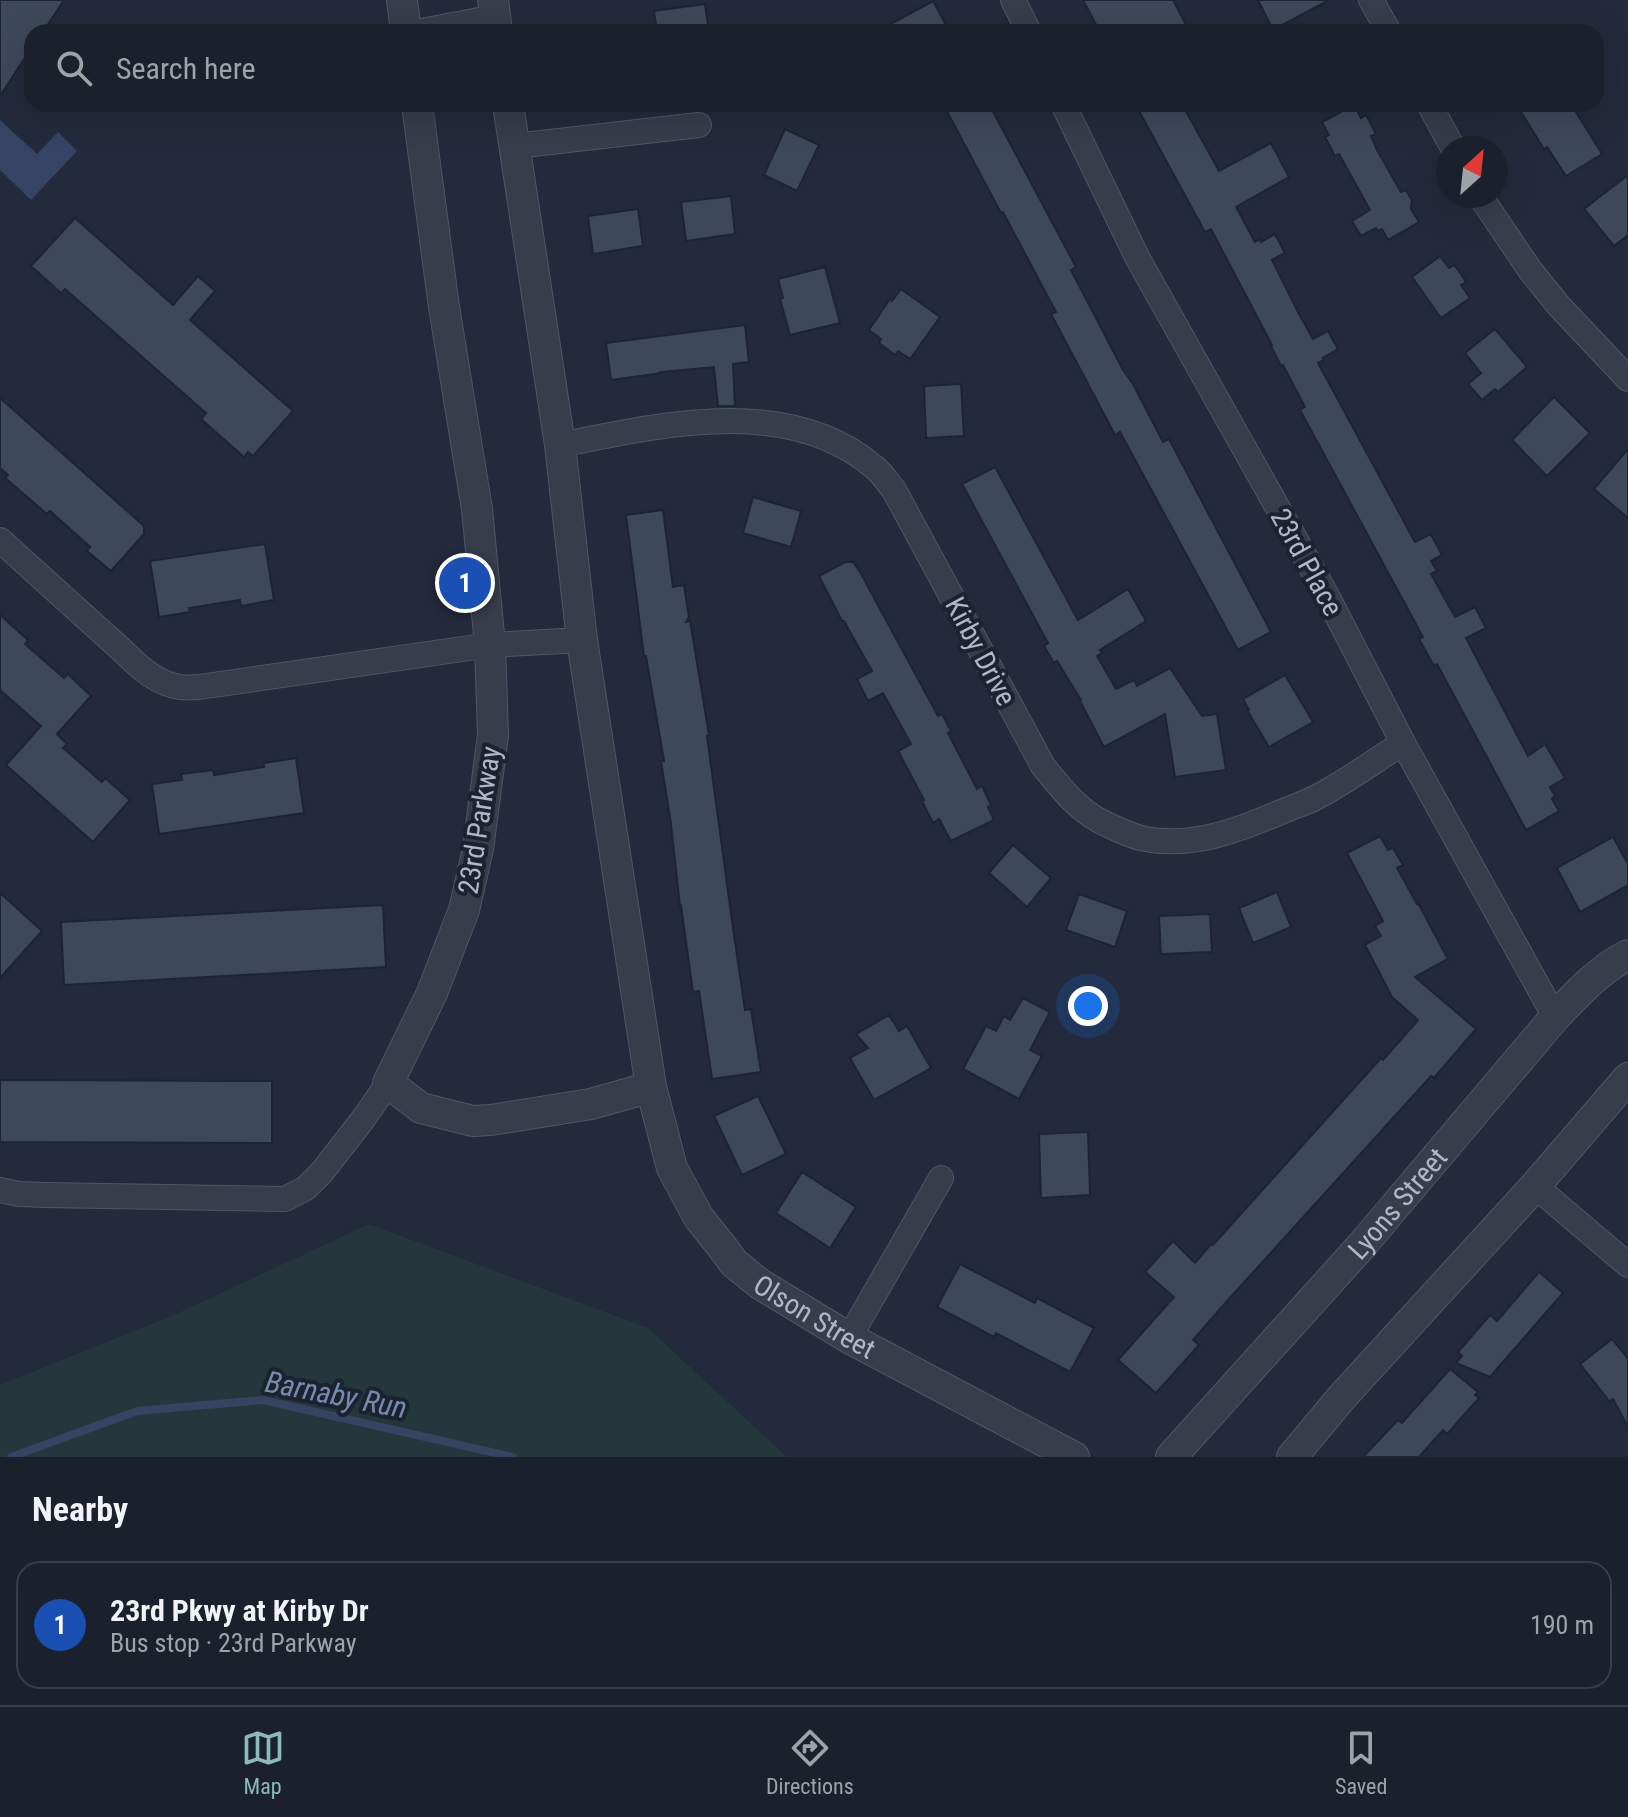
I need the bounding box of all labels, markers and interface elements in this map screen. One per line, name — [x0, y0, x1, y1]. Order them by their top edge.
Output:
search box — [24, 24, 1604, 112]
icon: search — [52, 46, 96, 90]
text: Search here — [116, 51, 256, 86]
north arrow — [1436, 136, 1508, 208]
street label: 23rd Place — [1264, 503, 1350, 622]
pin: 1 — [439, 553, 491, 613]
street label: Kirby Drive — [938, 591, 1023, 711]
street label: 23rd Parkway — [452, 743, 508, 896]
your location — [1068, 986, 1108, 1026]
street label: Lyons Street — [1341, 1141, 1454, 1266]
street label: Olson Street — [747, 1268, 881, 1366]
water label: Barnaby Run — [262, 1364, 410, 1425]
text: Nearby — [32, 1489, 128, 1529]
text: 23rd Pkwy at Kirby Dr — [110, 1593, 369, 1628]
text: 1 — [53, 1610, 67, 1640]
text: 190 m — [1530, 1610, 1594, 1640]
text: Bus stop · 23rd Parkway — [110, 1628, 357, 1658]
tab: Map — [241, 1726, 285, 1799]
tab: Directions — [766, 1726, 854, 1799]
tab: Saved — [1335, 1726, 1387, 1799]

